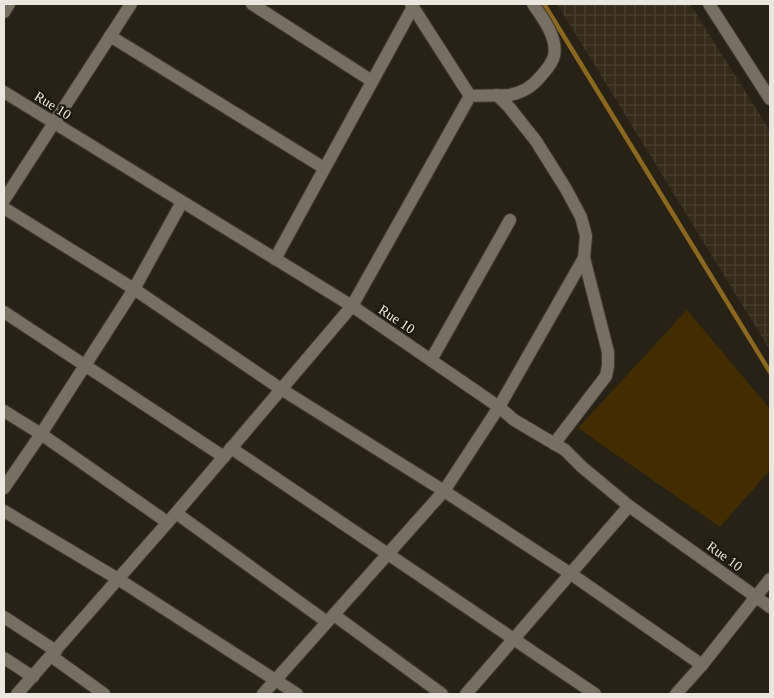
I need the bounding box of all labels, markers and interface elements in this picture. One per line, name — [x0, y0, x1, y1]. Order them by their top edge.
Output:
street label: Rue 10 — [32, 88, 74, 122]
street label: Rue 10 — [376, 302, 418, 337]
street label: Rue 10 — [704, 539, 745, 574]

